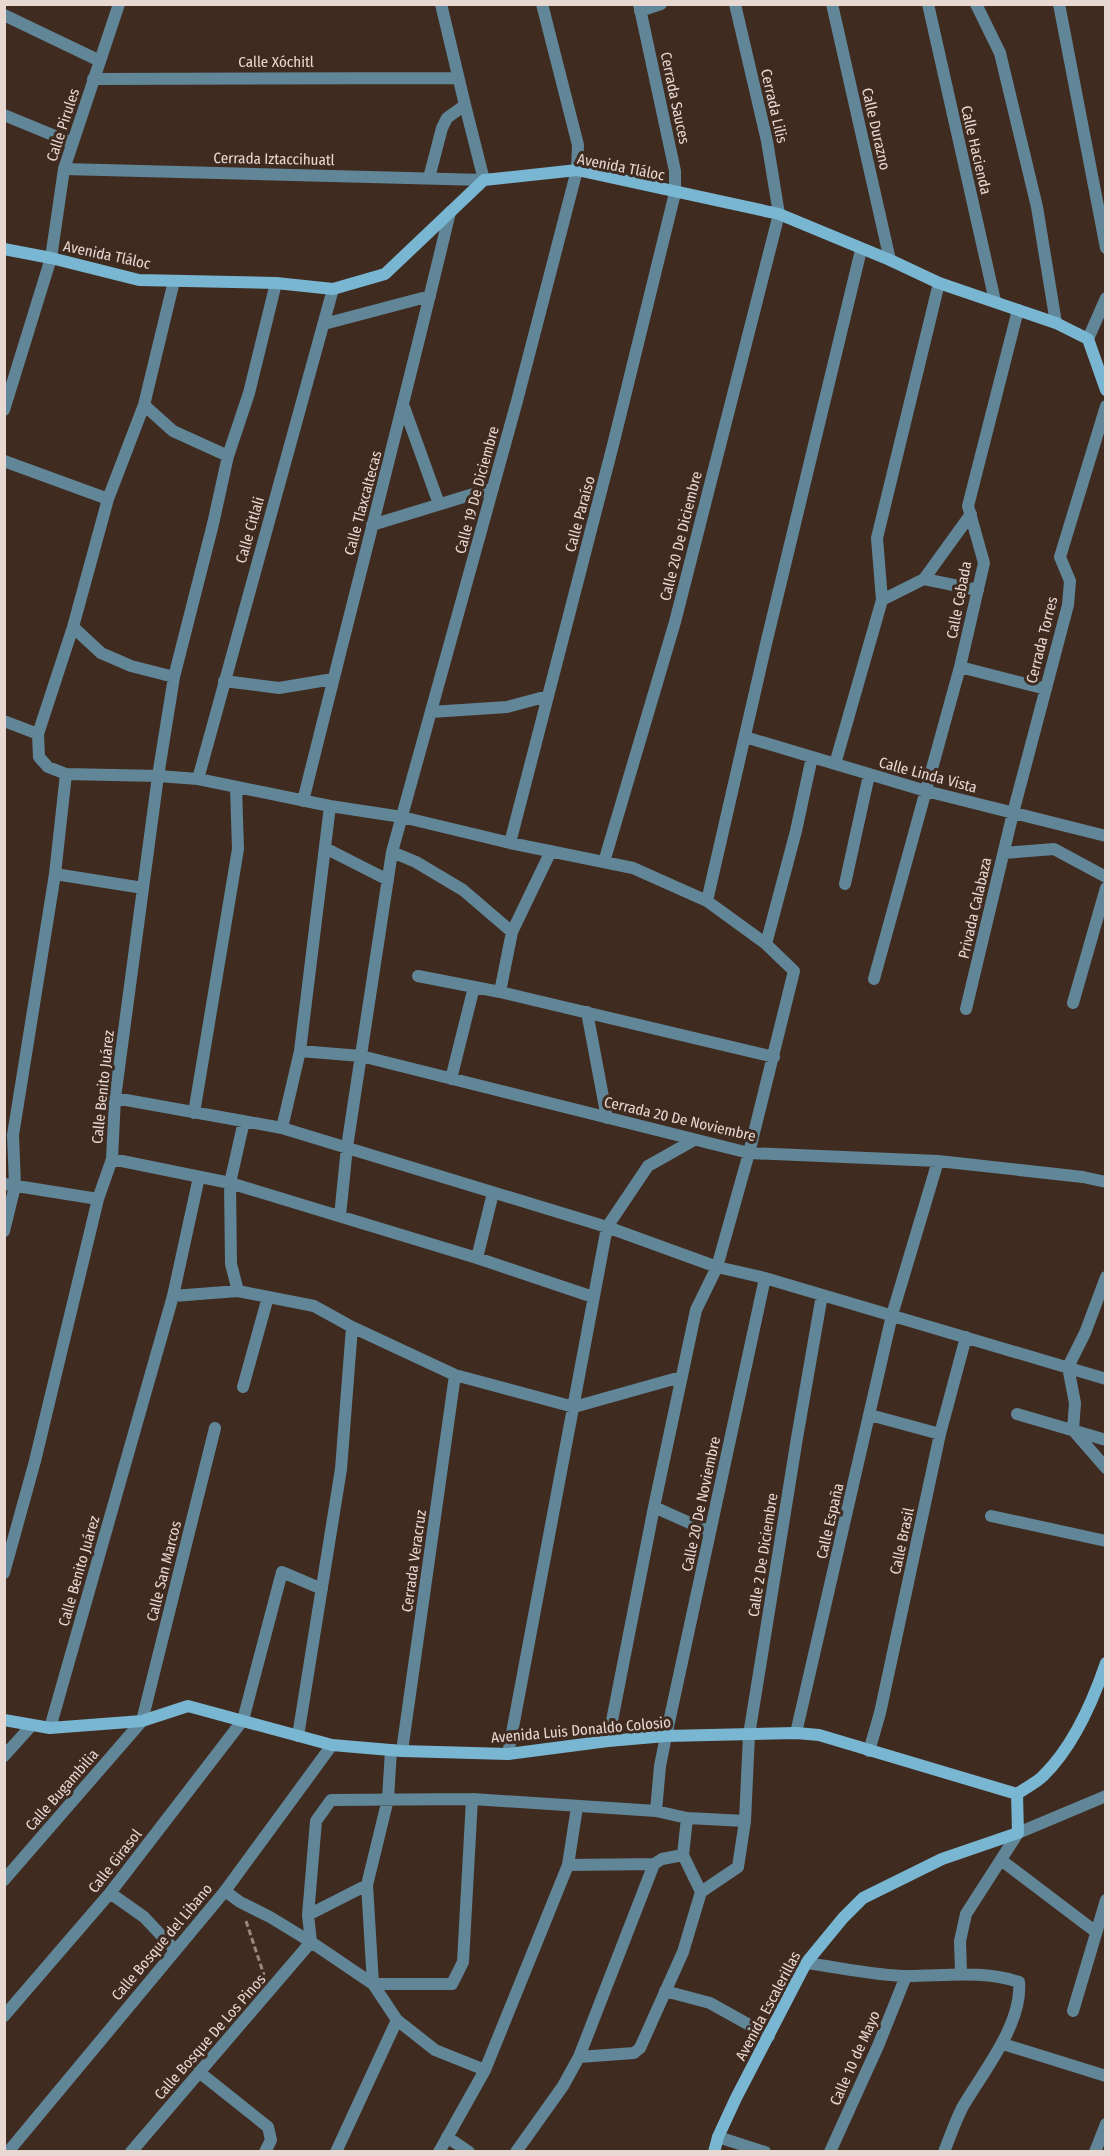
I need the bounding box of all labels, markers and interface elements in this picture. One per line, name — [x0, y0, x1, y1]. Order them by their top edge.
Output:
street label: Cerrada Sauces — [656, 50, 694, 146]
street label: Calle Xóchitl — [238, 53, 314, 71]
street label: Cerrada Lilis — [757, 67, 791, 145]
street label: Calle Pirules — [43, 86, 83, 164]
street label: Calle Durazno — [858, 86, 894, 172]
street label: Calle Hacienda — [957, 104, 995, 196]
street label: Cerrada Iztaccihuatl — [213, 149, 335, 169]
street label: Avenida Tláloc — [576, 150, 667, 184]
street label: Avenida Tláloc — [62, 237, 153, 273]
street label: Calle 19 De Diciembre — [451, 424, 503, 556]
street label: Calle Tlaxcaltecas — [340, 449, 386, 557]
street label: Calle 20 De Diciembre — [656, 469, 706, 603]
street label: Calle Paraíso — [561, 474, 599, 554]
street label: Calle Citlali — [232, 495, 268, 565]
street label: Calle Cebada — [943, 560, 975, 640]
street label: Cerrada Torres — [1023, 595, 1061, 685]
street label: Calle Linda Vista — [877, 753, 979, 797]
street label: Privada Calabaza — [955, 856, 995, 960]
street label: Calle Benito Juárez — [88, 1029, 118, 1145]
street label: Cerrada 20 De Noviembre — [602, 1093, 758, 1145]
street label: Calle 20 De Noviembre — [678, 1435, 724, 1573]
street label: Calle España — [813, 1481, 847, 1561]
street label: Calle 2 De Diciembre — [744, 1492, 782, 1618]
street label: Calle Brasil — [886, 1506, 918, 1576]
street label: Cerrada Veracruz — [398, 1509, 430, 1613]
street label: Calle Benito Juárez — [55, 1514, 103, 1628]
street label: Calle San Marcos — [143, 1519, 185, 1623]
street label: Avenida Luis Donaldo Colosio — [490, 1713, 672, 1747]
street label: Calle Bugambilia — [22, 1746, 102, 1834]
street label: Calle Girasol — [84, 1825, 146, 1897]
street label: Calle Bosque del Libano — [108, 1880, 216, 2004]
street label: Avenida Escalerillas — [732, 1948, 804, 2064]
street label: Calle Bosque De Los Pinos — [151, 1971, 269, 2103]
street label: Calle 10 de Mayo — [826, 2008, 884, 2108]

